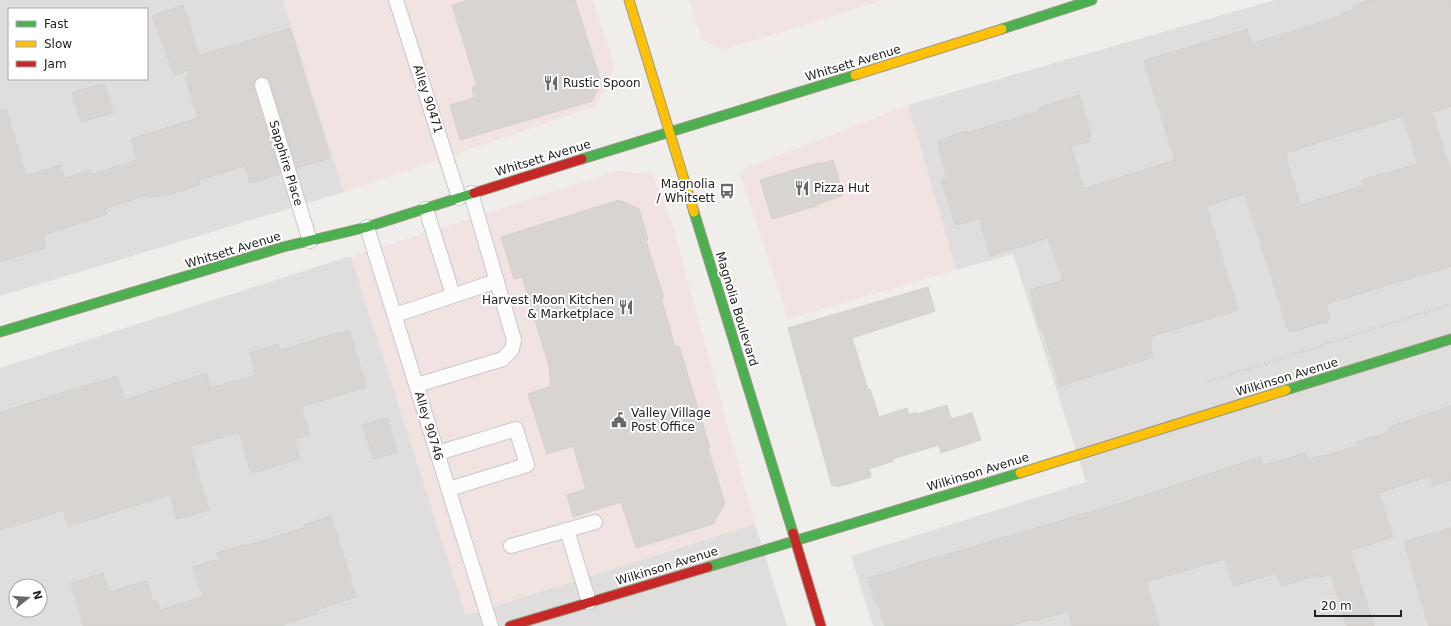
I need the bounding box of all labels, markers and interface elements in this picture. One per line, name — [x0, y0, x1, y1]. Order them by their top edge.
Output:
legend — [8, 8, 148, 80]
text: Fast — [44, 17, 68, 31]
text: Slow — [44, 37, 72, 51]
street label: Whitsett Avenue — [804, 42, 902, 84]
text: Jam — [43, 57, 67, 71]
street label: Alley 90471 — [410, 63, 446, 135]
restaurant icon: Rustic Spoon — [542, 74, 560, 92]
place label: Rustic Spoon — [563, 76, 641, 90]
street label: Sapphire Place — [266, 118, 306, 208]
street label: Whitsett Avenue — [494, 137, 592, 179]
place label: Magnolia / Whitsett — [657, 177, 715, 205]
restaurant icon: Pizza Hut — [793, 179, 811, 197]
place label: Pizza Hut — [814, 181, 870, 195]
bus stop icon: Magnolia / Whitsett — [718, 182, 736, 200]
street label: Whitsett Avenue — [184, 229, 282, 271]
street label: Magnolia Boulevard — [713, 250, 761, 368]
place label: Harvest Moon Kitchen & Marketplace — [482, 293, 614, 321]
restaurant icon: Harvest Moon Kitchen & Marketplace — [617, 298, 635, 316]
street label: Wilkinson Avenue — [1234, 355, 1340, 399]
street label: Alley 90746 — [412, 390, 446, 462]
place label: Valley Village Post Office — [631, 406, 711, 434]
public building icon: Valley Village Post Office — [610, 411, 628, 429]
street label: Wilkinson Avenue — [925, 450, 1031, 494]
street label: Wilkinson Avenue — [614, 544, 720, 588]
north arrow — [8, 578, 48, 618]
text: N — [30, 589, 45, 602]
scale bar — [1315, 592, 1401, 618]
text: 20 m — [1321, 599, 1352, 613]

